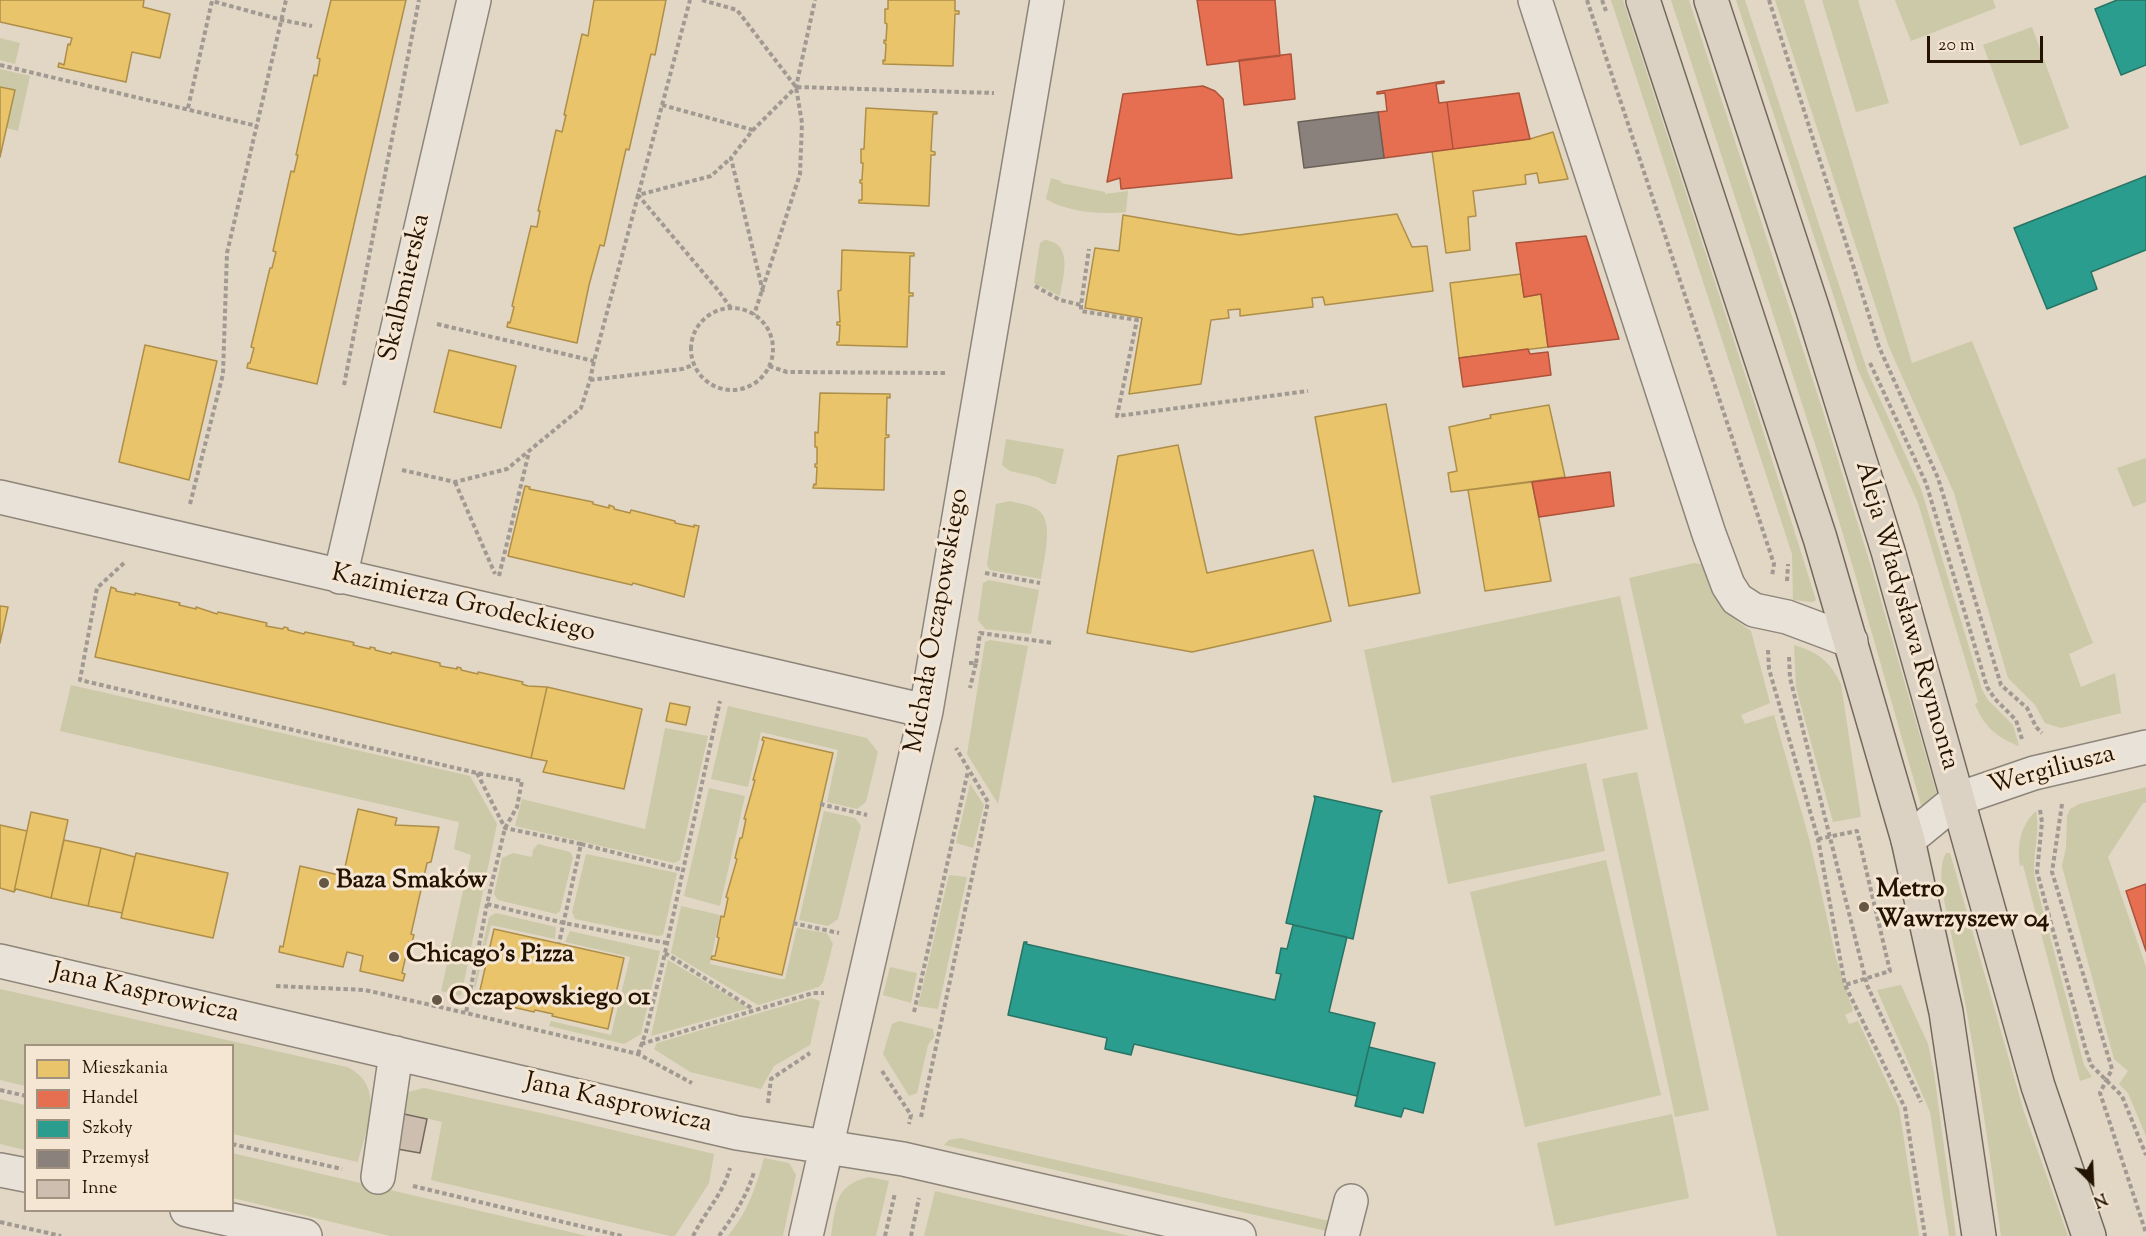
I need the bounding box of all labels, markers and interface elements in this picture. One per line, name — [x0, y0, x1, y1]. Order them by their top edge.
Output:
scale bar — [1930, 24, 2046, 62]
text: 20 m — [1938, 33, 1975, 59]
street label: Skalbmierska — [375, 211, 439, 365]
street label: Aleja Władysława Reymonta — [1846, 458, 1964, 774]
street label: Michała Oczapowskiego — [900, 486, 978, 756]
street label: Kazimierza Grodeckiego — [328, 559, 598, 651]
street label: Wergiliusza — [1985, 740, 2119, 804]
place label: Baza Smaków — [336, 867, 487, 899]
marker: Baza Smaków — [317, 876, 331, 890]
place label: Metro Wawrzyszew 04 — [1876, 876, 2049, 938]
marker: Metro Wawrzyszew 04 — [1857, 900, 1871, 914]
place label: Chicago's Pizza — [406, 941, 574, 973]
marker: Chicago's Pizza — [387, 950, 401, 964]
street label: Jana Kasprowicza — [48, 958, 242, 1032]
place label: Oczapowskiego 01 — [449, 984, 650, 1016]
marker: Oczapowskiego 01 — [430, 993, 444, 1007]
legend — [24, 1044, 234, 1212]
text: Mieszkania — [82, 1056, 168, 1082]
street label: Jana Kasprowicza — [521, 1068, 715, 1142]
text: Handel — [82, 1086, 138, 1112]
text: Szkoły — [82, 1116, 133, 1142]
text: Przemysł — [82, 1146, 149, 1172]
north arrow — [2062, 1152, 2122, 1212]
text: Inne — [82, 1176, 117, 1202]
text: N — [2089, 1186, 2110, 1212]

